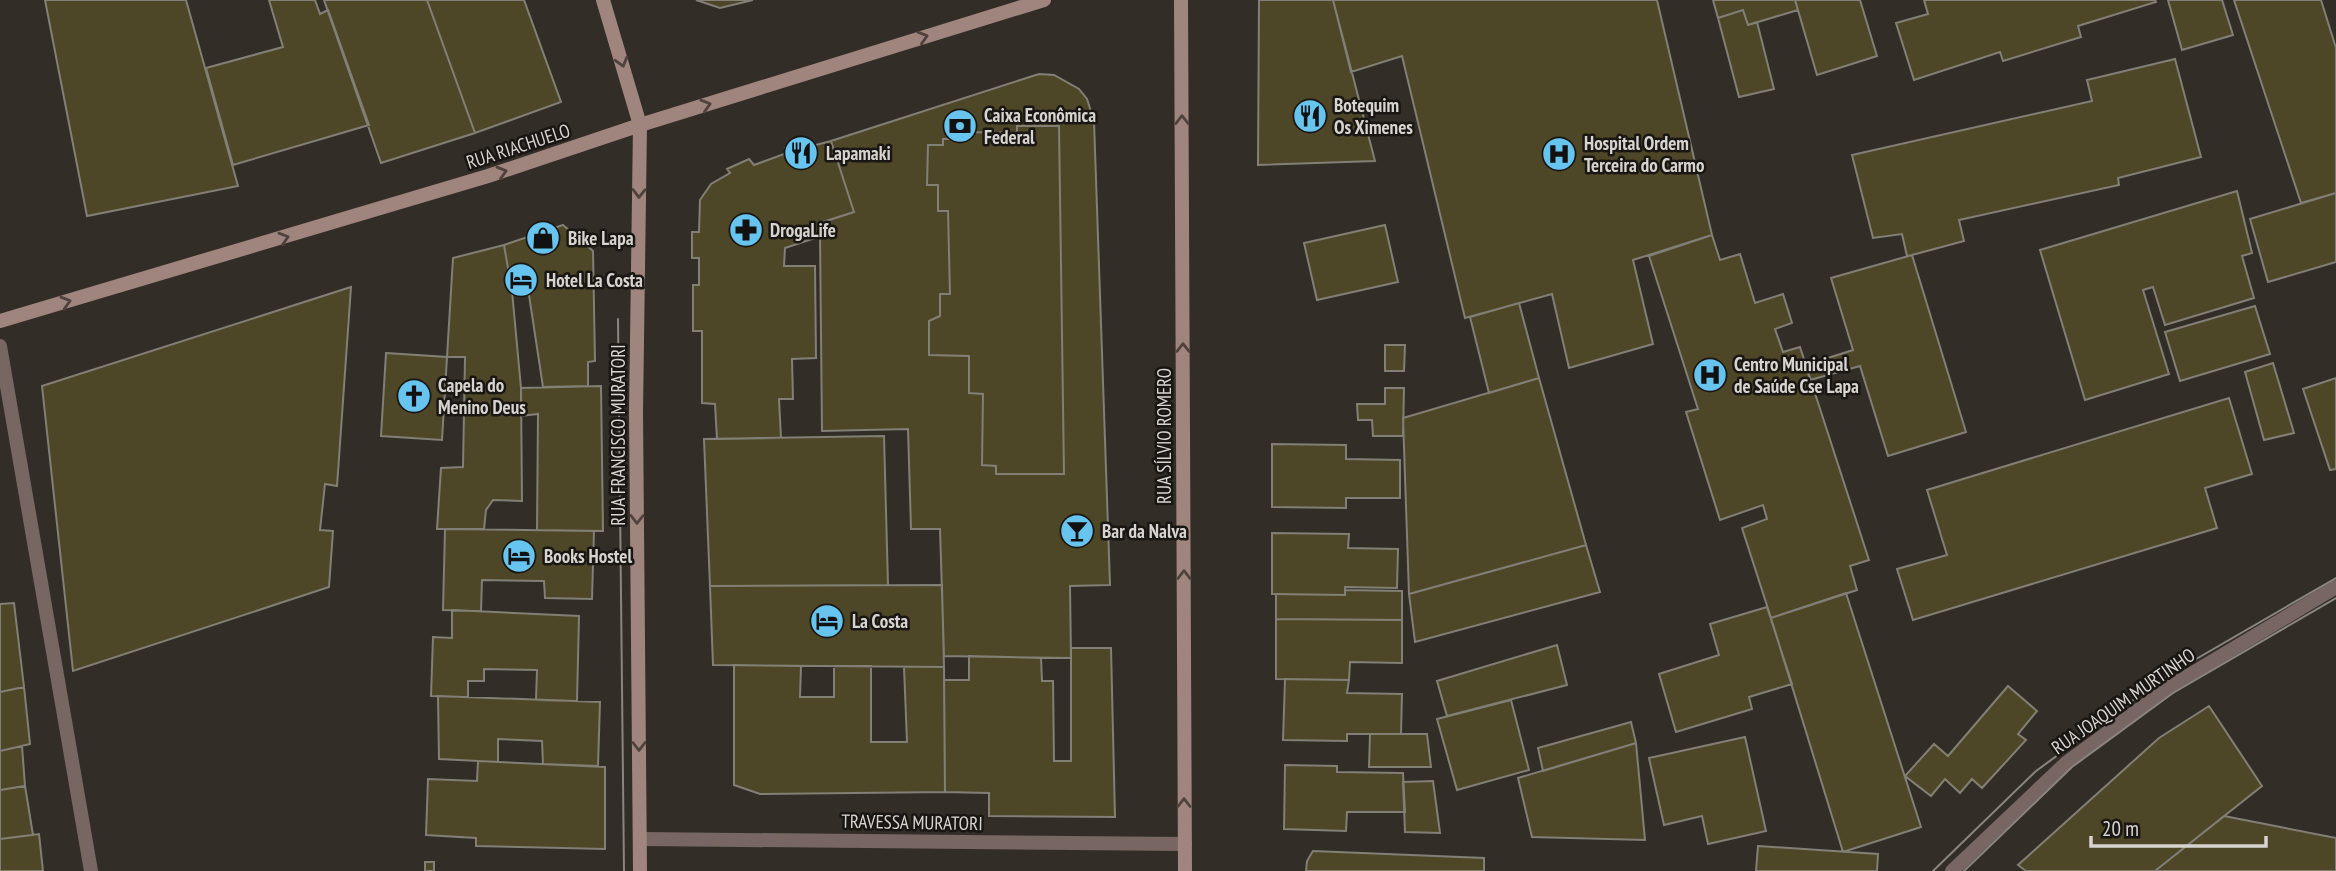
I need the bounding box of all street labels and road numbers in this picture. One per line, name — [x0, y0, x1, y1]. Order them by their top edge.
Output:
street label: RUA RIACHUELO — [463, 118, 573, 174]
street label: RUA FRANCISCO MURATORI — [606, 344, 630, 526]
street label: RUA SÍLVIO ROMERO — [1152, 368, 1176, 504]
street label: RUA JOAQUIM MURTINHO — [2047, 643, 2199, 759]
street label: TRAVESSA MURATORI — [841, 809, 983, 835]

